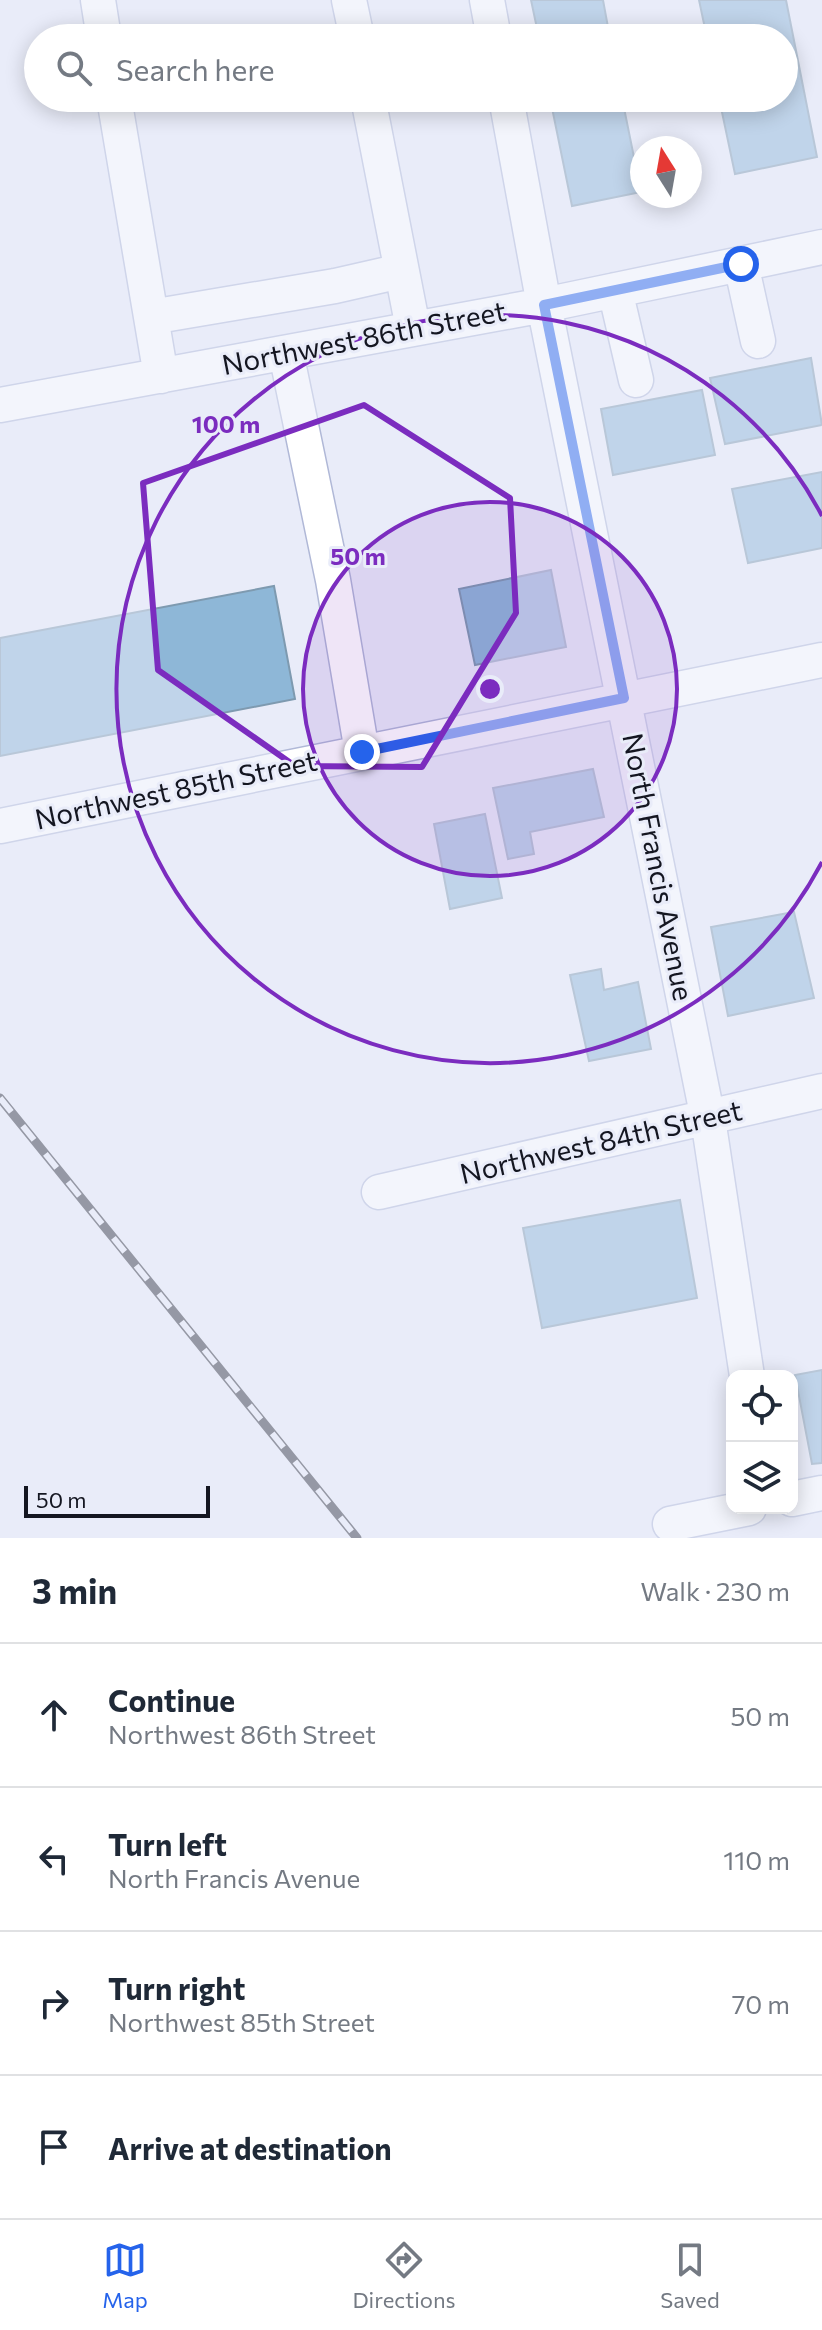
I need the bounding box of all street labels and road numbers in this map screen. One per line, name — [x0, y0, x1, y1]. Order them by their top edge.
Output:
street label: Northwest 86th Street — [219, 293, 509, 381]
street label: North Francis Avenue — [616, 730, 702, 1003]
street label: Northwest 85th Street — [32, 743, 320, 836]
street label: Northwest 84th Street — [457, 1092, 745, 1190]

